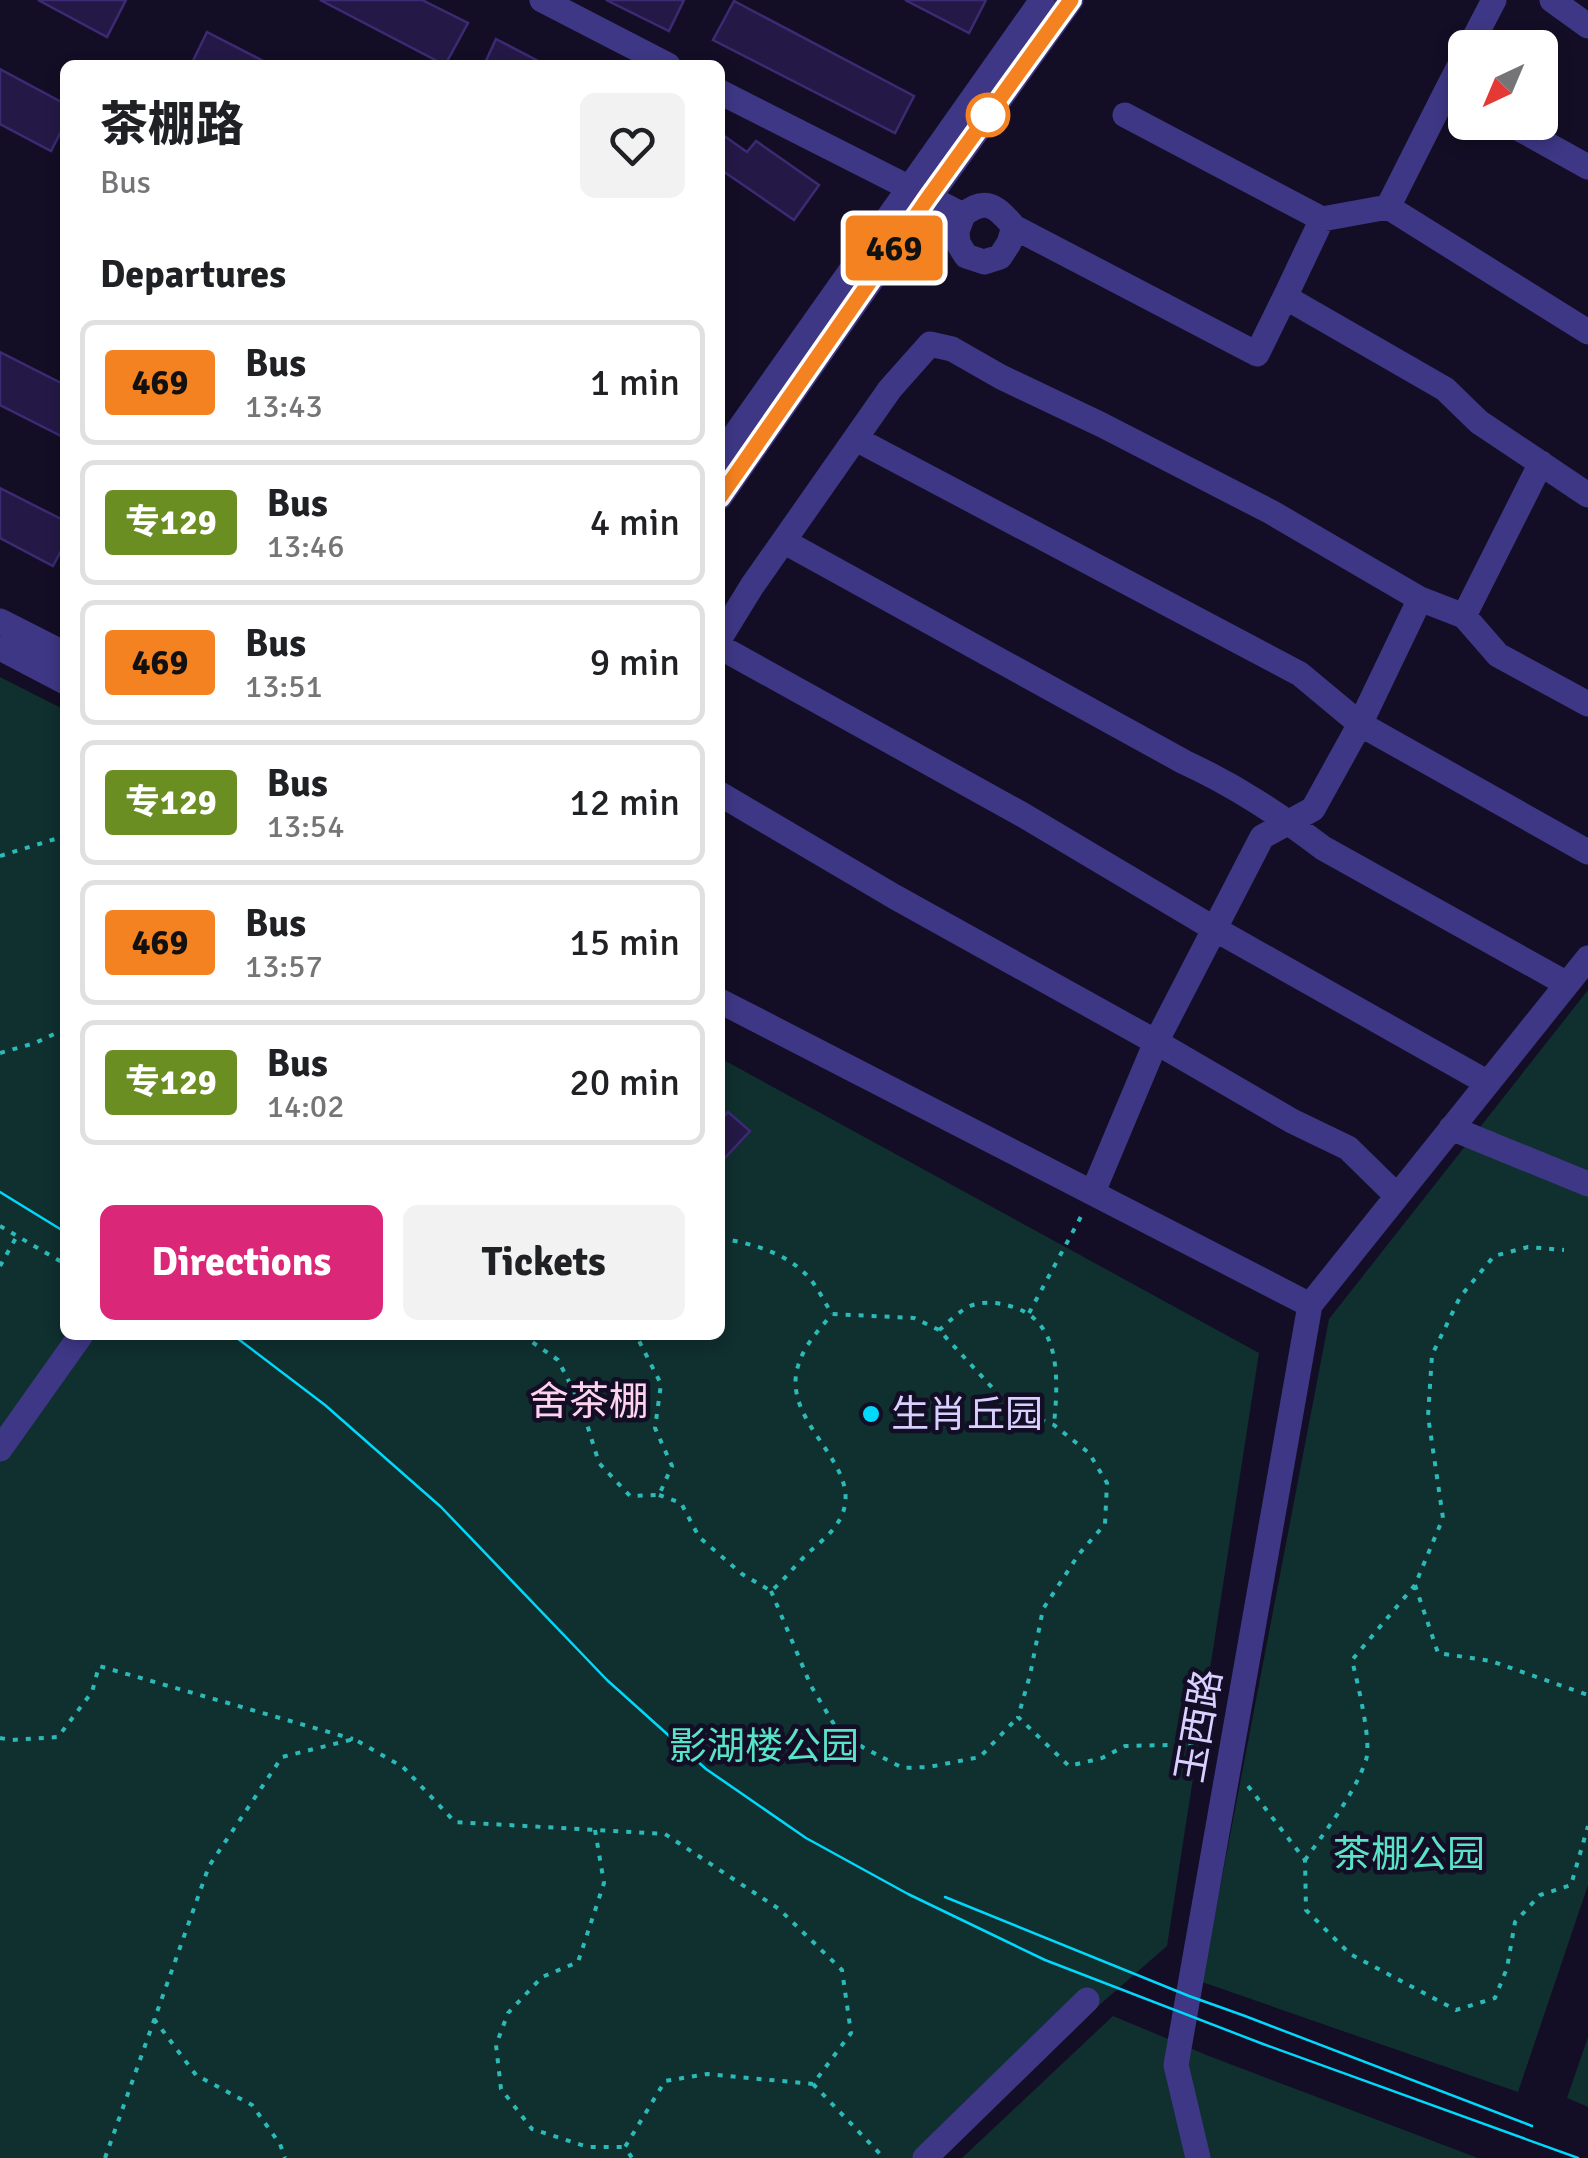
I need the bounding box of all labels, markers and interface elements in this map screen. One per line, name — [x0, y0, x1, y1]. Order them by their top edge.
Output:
north arrow — [1448, 30, 1558, 140]
map controls — [1448, 30, 1558, 140]
button: heart — [580, 93, 685, 198]
unlabelled marker — [967, 94, 1009, 136]
text: 茶棚路 — [100, 96, 244, 155]
text: Bus — [100, 163, 151, 202]
line badge: 469 — [836, 216, 952, 280]
text: 469 — [866, 227, 922, 270]
text: Departures — [100, 251, 286, 298]
text: Bus — [245, 340, 306, 387]
text: 1 min — [590, 359, 680, 406]
text: 469 — [132, 361, 188, 404]
text: 13:43 — [245, 387, 323, 426]
text: Bus — [267, 480, 328, 527]
text: 4 min — [590, 499, 680, 546]
text: 专129 — [125, 501, 217, 544]
text: 13:46 — [267, 527, 344, 566]
text: Bus — [245, 620, 306, 667]
text: 9 min — [590, 639, 680, 686]
text: 469 — [132, 641, 188, 684]
text: 13:51 — [245, 667, 323, 706]
text: Bus — [267, 760, 328, 807]
text: 12 min — [569, 779, 680, 826]
text: 专129 — [125, 781, 217, 824]
text: 13:54 — [267, 807, 344, 846]
text: Bus — [245, 900, 306, 947]
text: 15 min — [569, 919, 680, 966]
text: 469 — [132, 921, 188, 964]
text: 13:57 — [245, 947, 323, 986]
text: Bus — [267, 1040, 328, 1087]
text: 20 min — [569, 1059, 680, 1106]
text: 专129 — [125, 1061, 217, 1104]
text: 14:02 — [267, 1087, 344, 1126]
button: Directions — [100, 1205, 383, 1320]
button: Tickets — [403, 1205, 685, 1320]
district label: 舍茶棚 — [529, 1377, 649, 1427]
place label: 生肖丘园 — [891, 1391, 1043, 1438]
marker: 生肖丘园 — [860, 1403, 882, 1425]
street label: 玉西路 — [1166, 1666, 1232, 1786]
park label: 影湖楼公园 — [669, 1723, 859, 1770]
park label: 茶棚公园 — [1333, 1831, 1485, 1878]

